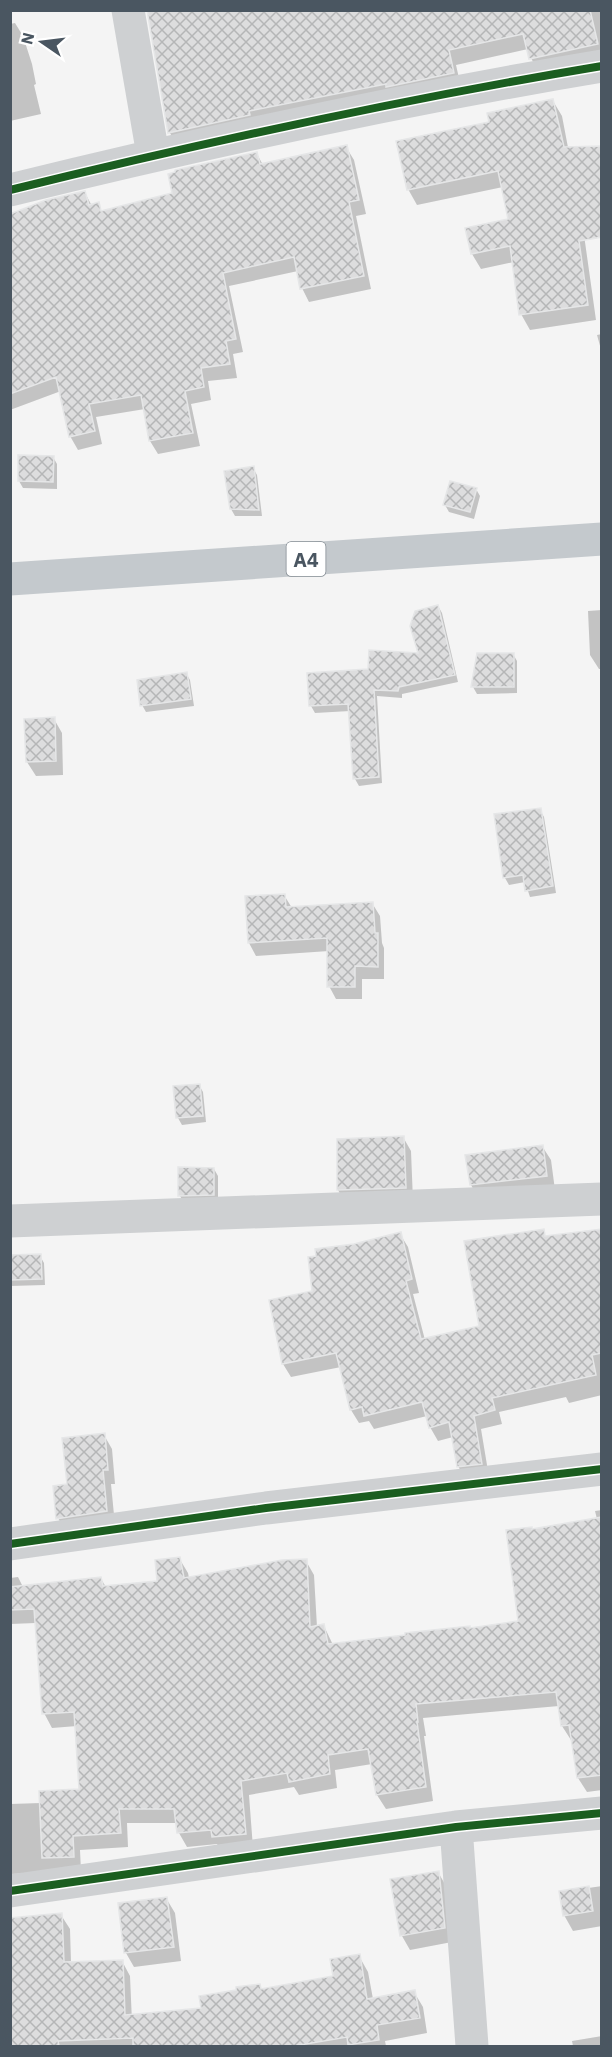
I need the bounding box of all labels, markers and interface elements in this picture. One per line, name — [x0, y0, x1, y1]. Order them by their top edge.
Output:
north arrow — [12, 12, 72, 72]
text: N — [16, 30, 39, 46]
road number: A4 — [286, 542, 326, 576]

